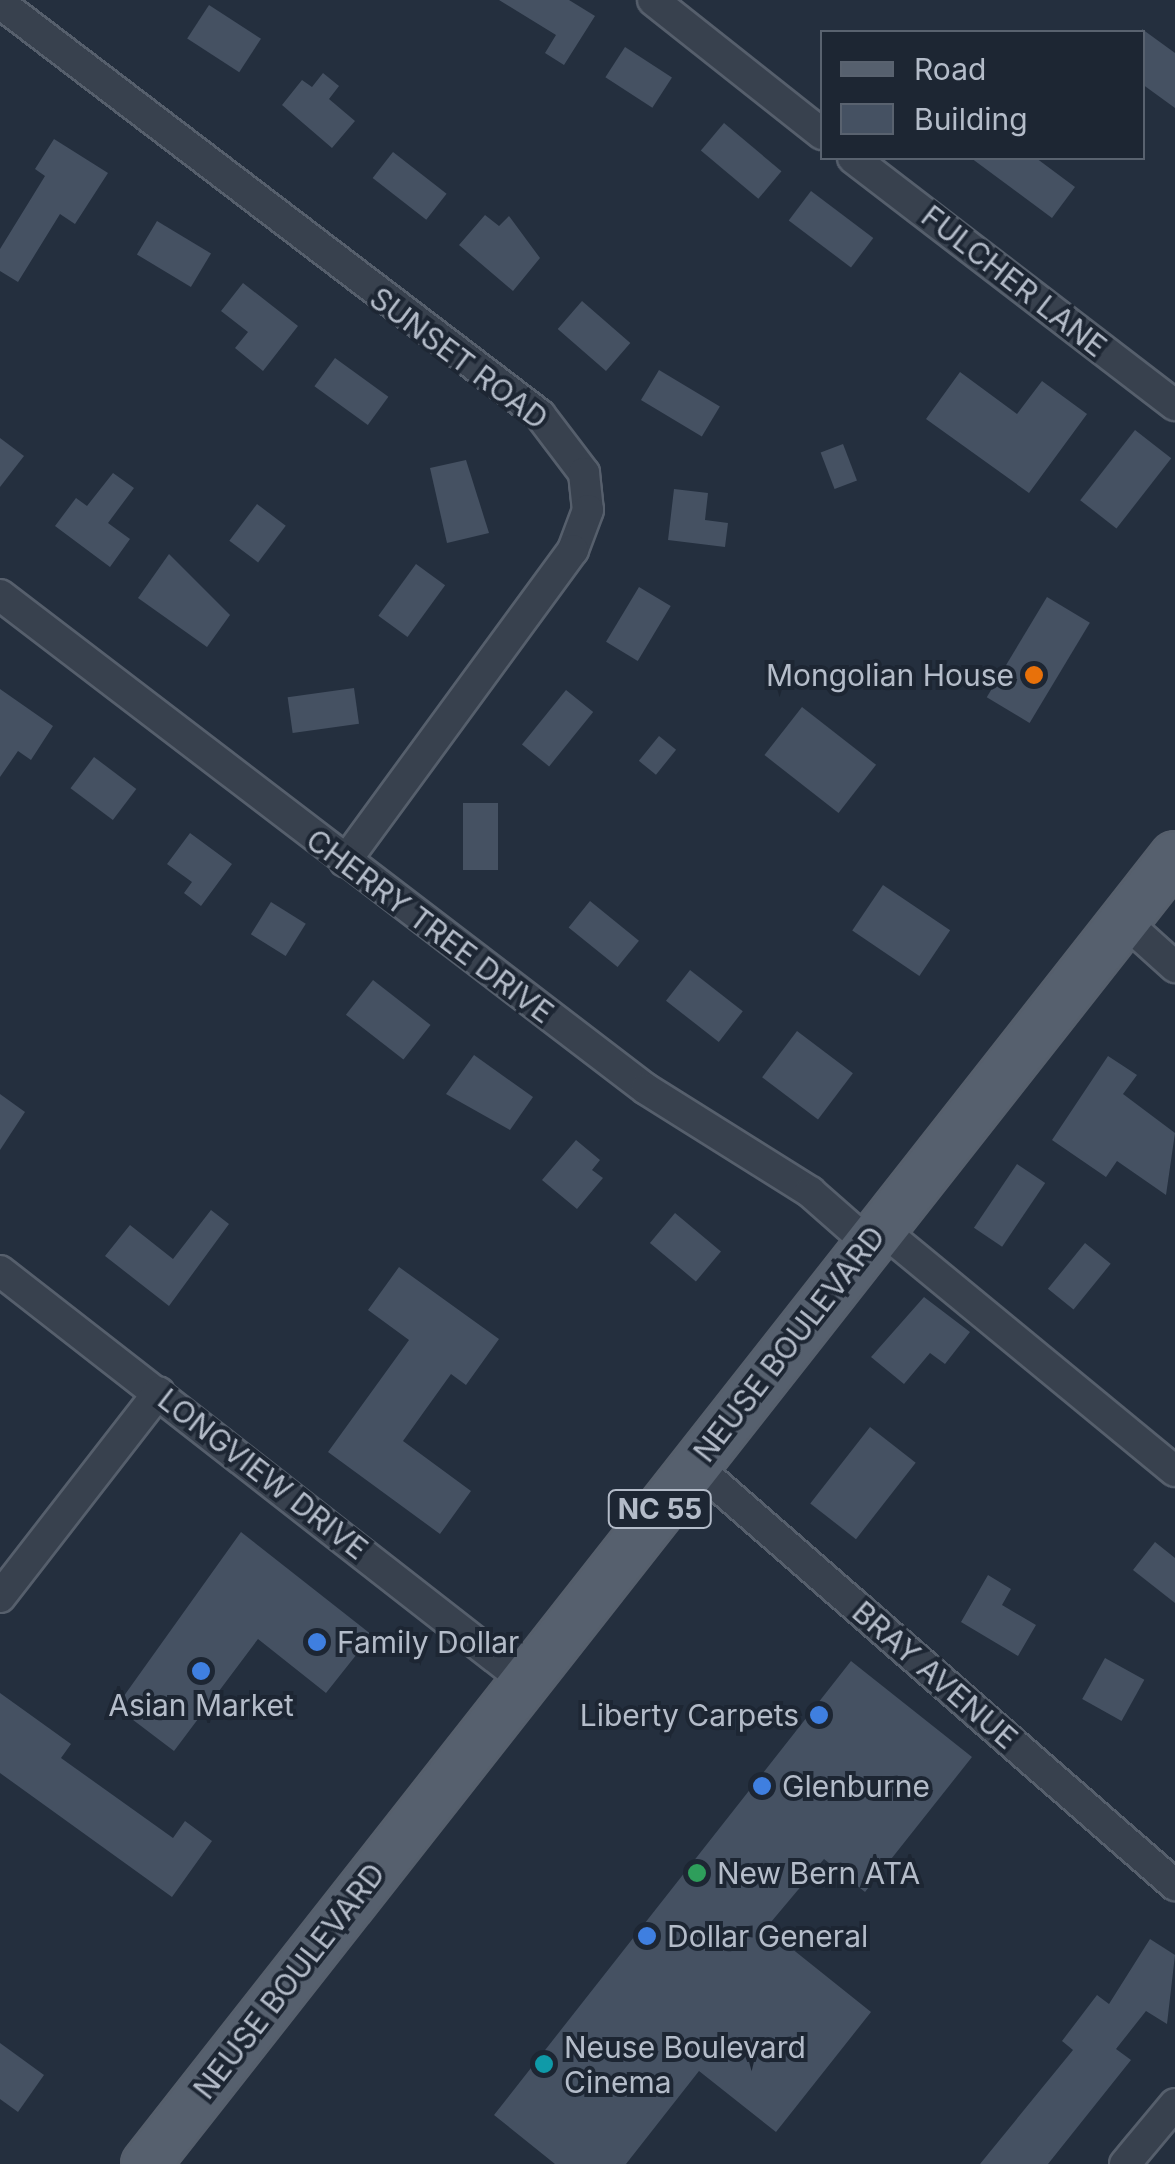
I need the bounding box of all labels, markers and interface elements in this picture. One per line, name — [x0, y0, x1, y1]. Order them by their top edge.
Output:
legend — [820, 30, 1145, 160]
text: Road — [914, 51, 986, 87]
text: Building — [914, 101, 1028, 137]
street label: FULCHER LANE — [914, 198, 1114, 364]
street label: SUNSET ROAD — [363, 280, 555, 436]
place label: Mongolian House — [766, 657, 1014, 693]
marker: Mongolian House — [1023, 664, 1045, 686]
street label: CHERRY TREE DRIVE — [299, 821, 561, 1031]
street label: NEUSE BOULEVARD — [686, 1219, 892, 1469]
street label: LONGVIEW DRIVE — [151, 1381, 375, 1567]
road number: NC 55 — [608, 1486, 712, 1532]
street label: BRAY AVENUE — [845, 1594, 1025, 1756]
place label: Family Dollar — [337, 1624, 519, 1660]
marker: Family Dollar — [306, 1631, 328, 1653]
marker: Asian Market — [190, 1660, 212, 1682]
place label: Asian Market — [108, 1687, 294, 1723]
place label: Liberty Carpets — [580, 1697, 799, 1733]
marker: Liberty Carpets — [808, 1704, 830, 1726]
place label: Glenburne — [782, 1768, 930, 1804]
marker: Glenburne — [751, 1775, 773, 1797]
place label: New Bern ATA — [717, 1855, 920, 1891]
street label: NEUSE BOULEVARD — [186, 1856, 392, 2106]
marker: New Bern ATA — [686, 1862, 708, 1884]
place label: Dollar General — [667, 1918, 868, 1954]
marker: Dollar General — [636, 1925, 658, 1947]
place label: Neuse Boulevard Cinema — [564, 2029, 806, 2100]
marker: Neuse Boulevard Cinema — [533, 2053, 555, 2075]

